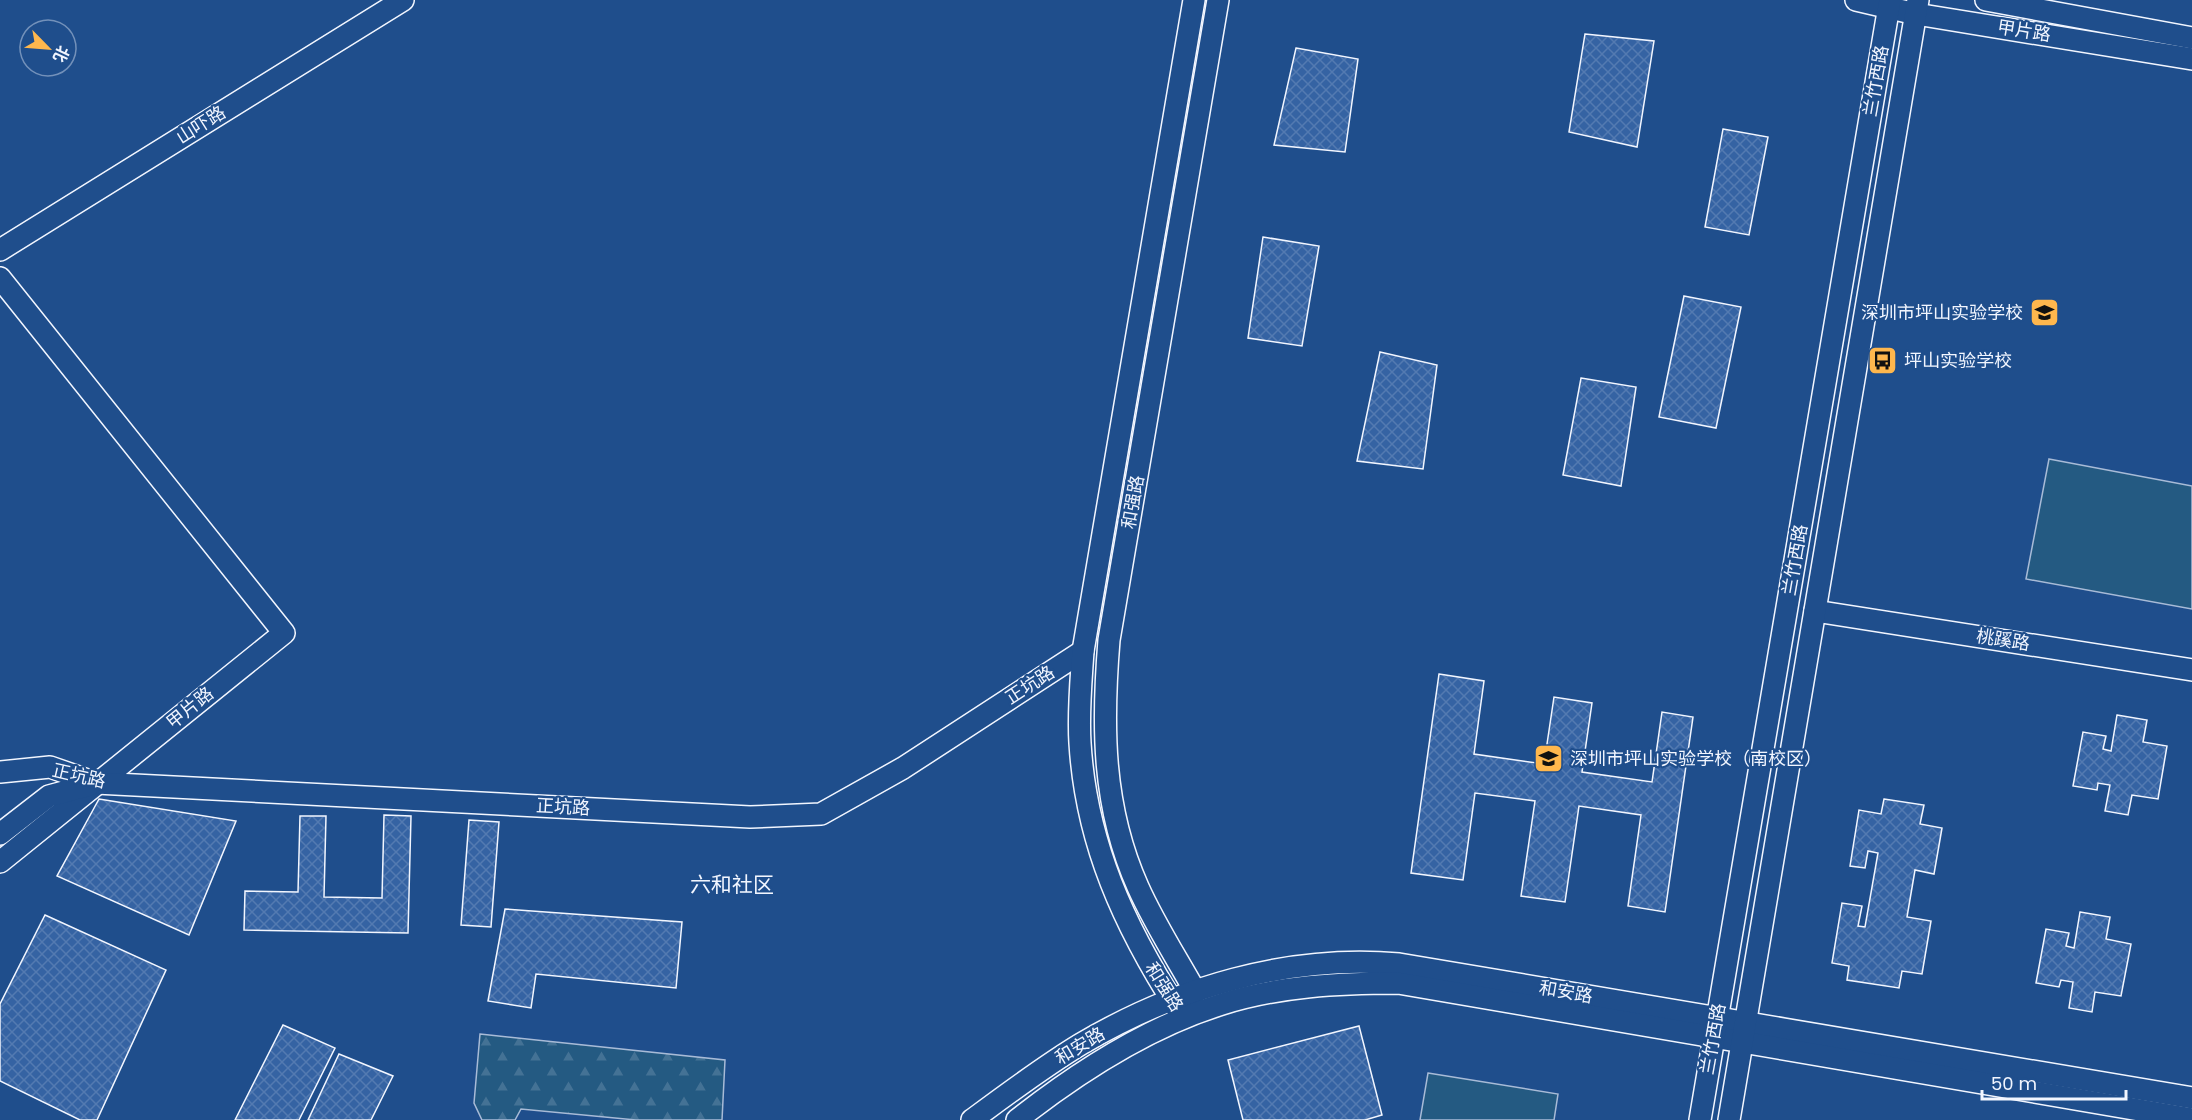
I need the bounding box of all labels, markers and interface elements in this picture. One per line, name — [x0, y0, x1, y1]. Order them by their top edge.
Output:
street label: 甲片路 — [1995, 14, 2053, 47]
north arrow — [18, 18, 78, 78]
text: 北 — [47, 42, 75, 66]
street label: 兰竹西路 — [1857, 43, 1894, 119]
street label: 山吓路 — [171, 100, 230, 149]
school or university icon: 深圳市坪山实验学校 — [2028, 297, 2060, 329]
place label: 深圳市坪山实验学校 — [1861, 300, 2023, 325]
bus stop icon: 坪山实验学校 — [1867, 345, 1899, 377]
place label: 坪山实验学校 — [1904, 348, 2012, 373]
street label: 和强路 — [1116, 473, 1150, 531]
street label: 兰竹西路 — [1776, 522, 1813, 598]
street label: 桃蹊路 — [1974, 623, 2032, 656]
street label: 正坑路 — [1000, 659, 1059, 710]
street label: 甲片路 — [161, 681, 219, 734]
school or university icon: 深圳市坪山实验学校（南校区） — [1533, 743, 1565, 775]
place label: 深圳市坪山实验学校（南校区） — [1570, 746, 1822, 771]
street label: 正坑路 — [50, 757, 108, 794]
street label: 正坑路 — [535, 793, 591, 820]
district label: 六和社区 — [690, 870, 774, 899]
street label: 和强路 — [1140, 957, 1189, 1016]
street label: 和安路 — [1537, 975, 1595, 1009]
street label: 兰竹西路 — [1694, 1001, 1731, 1077]
street label: 和安路 — [1050, 1021, 1109, 1070]
scale bar — [1982, 1063, 2126, 1101]
text: 50 m — [1991, 1071, 2037, 1096]

